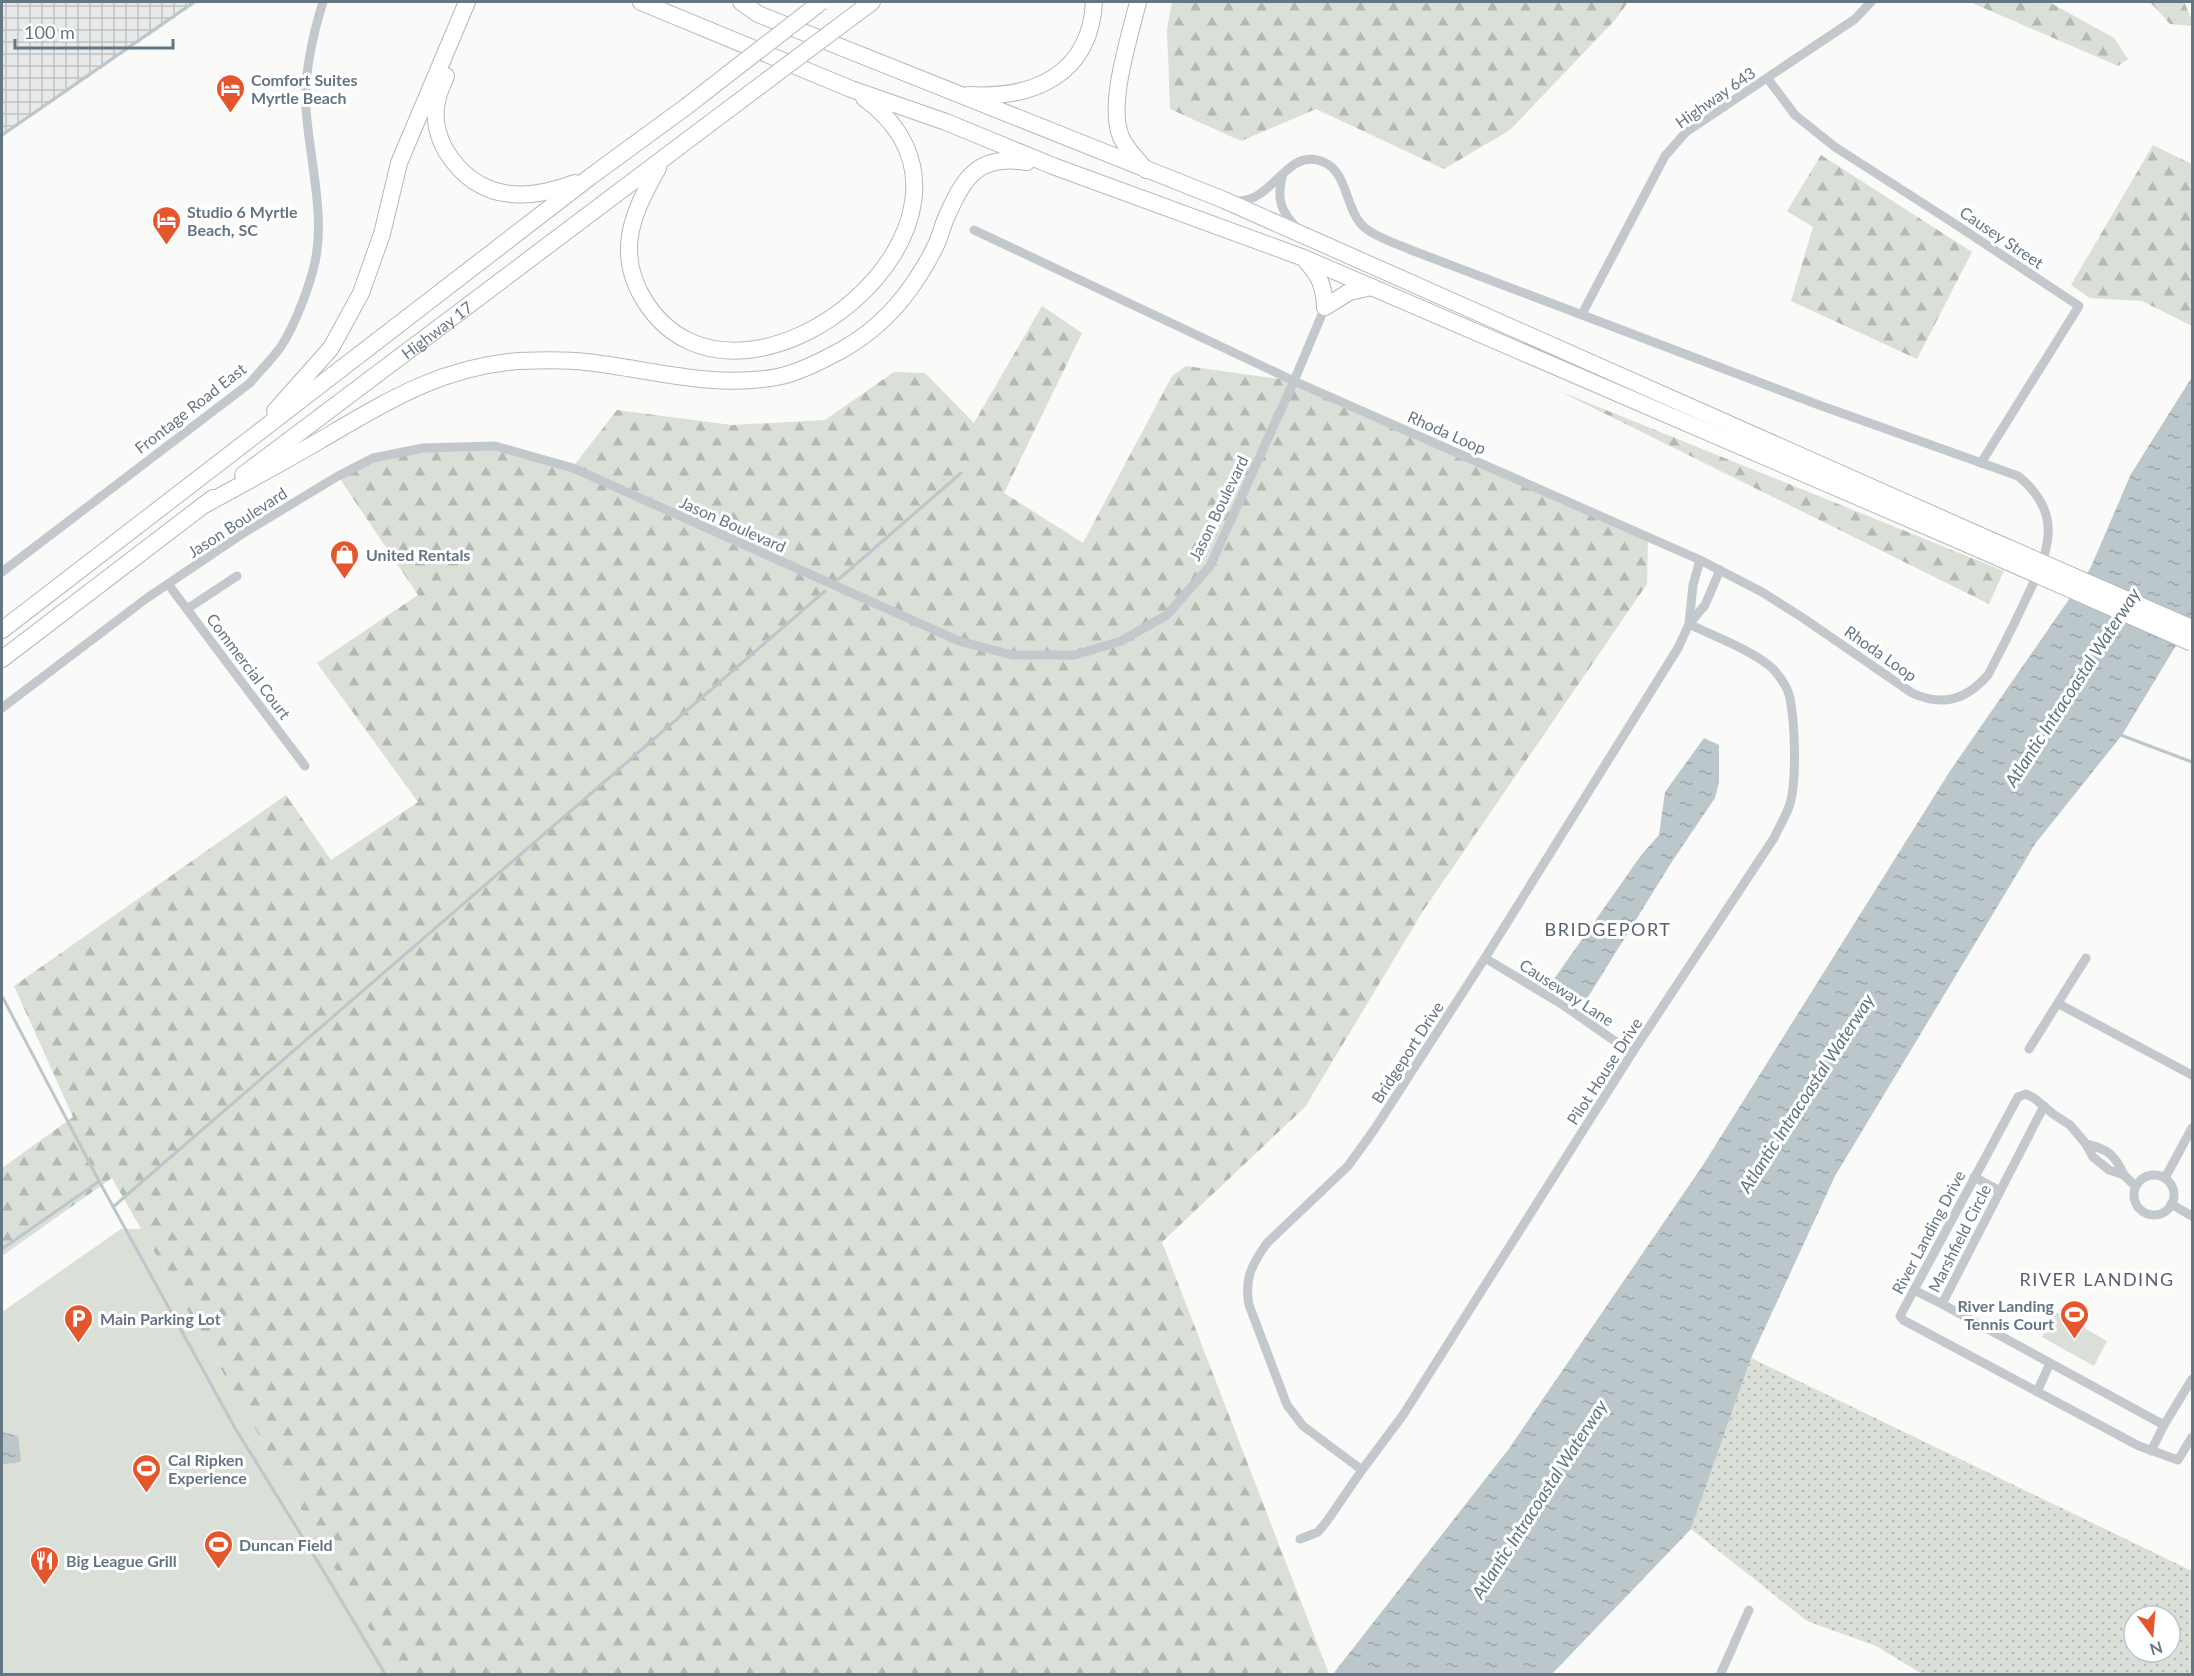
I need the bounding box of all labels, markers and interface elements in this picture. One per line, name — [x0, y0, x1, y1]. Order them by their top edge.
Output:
scale bar — [15, 12, 172, 50]
text: 100 m — [24, 21, 75, 43]
street label: Highway 643 — [1671, 62, 1759, 132]
place label: Comfort Suites Myrtle Beach — [251, 70, 358, 107]
hotel icon: Comfort Suites Myrtle Beach — [214, 72, 246, 114]
place label: Studio 6 Myrtle Beach, SC — [187, 202, 298, 239]
street label: Causey Street — [1957, 202, 2048, 272]
hotel icon: Studio 6 Myrtle Beach, SC — [150, 204, 182, 246]
street label: Highway 17 — [397, 297, 476, 362]
street label: Frontage Road East — [131, 359, 249, 457]
street label: Rhoda Loop — [1405, 406, 1489, 458]
street label: Jason Boulevard — [1184, 453, 1252, 563]
street label: Jason Boulevard — [184, 483, 290, 561]
street label: Jason Boulevard — [677, 492, 789, 556]
shop icon: United Rentals — [329, 538, 361, 580]
place label: United Rentals — [366, 545, 470, 564]
water label: Atlantic Intracoastal Waterway — [1999, 583, 2145, 791]
street label: Commercial Court — [203, 609, 295, 723]
street label: Rhoda Loop — [1841, 621, 1921, 685]
district label: BRIDGEPORT — [1545, 918, 1671, 940]
street label: Causeway Lane — [1516, 954, 1618, 1030]
water label: Atlantic Intracoastal Waterway — [1733, 989, 1879, 1197]
street label: Bridgeport Drive — [1367, 998, 1447, 1106]
street label: Pilot House Drive — [1562, 1014, 1646, 1128]
street label: River Landing Drive — [1887, 1167, 1969, 1297]
street label: Marshfield Circle — [1924, 1181, 1994, 1295]
district label: RIVER LANDING — [2019, 1268, 2175, 1290]
place label: River Landing Tennis Court — [1957, 1296, 2055, 1333]
sports icon: River Landing Tennis Court — [2059, 1298, 2091, 1340]
parking icon: Main Parking Lot — [63, 1302, 95, 1344]
place label: Main Parking Lot — [100, 1309, 221, 1328]
water label: Atlantic Intracoastal Waterway — [1466, 1395, 1612, 1603]
place label: Cal Ripken Experience — [168, 1450, 247, 1487]
sports icon: Cal Ripken Experience — [131, 1452, 163, 1494]
sports icon: Duncan Field — [202, 1528, 234, 1570]
place label: Duncan Field — [239, 1535, 333, 1554]
restaurant icon: Big League Grill — [29, 1544, 61, 1586]
place label: Big League Grill — [66, 1551, 177, 1570]
north arrow — [2122, 1604, 2182, 1664]
text: N — [2148, 1638, 2165, 1660]

